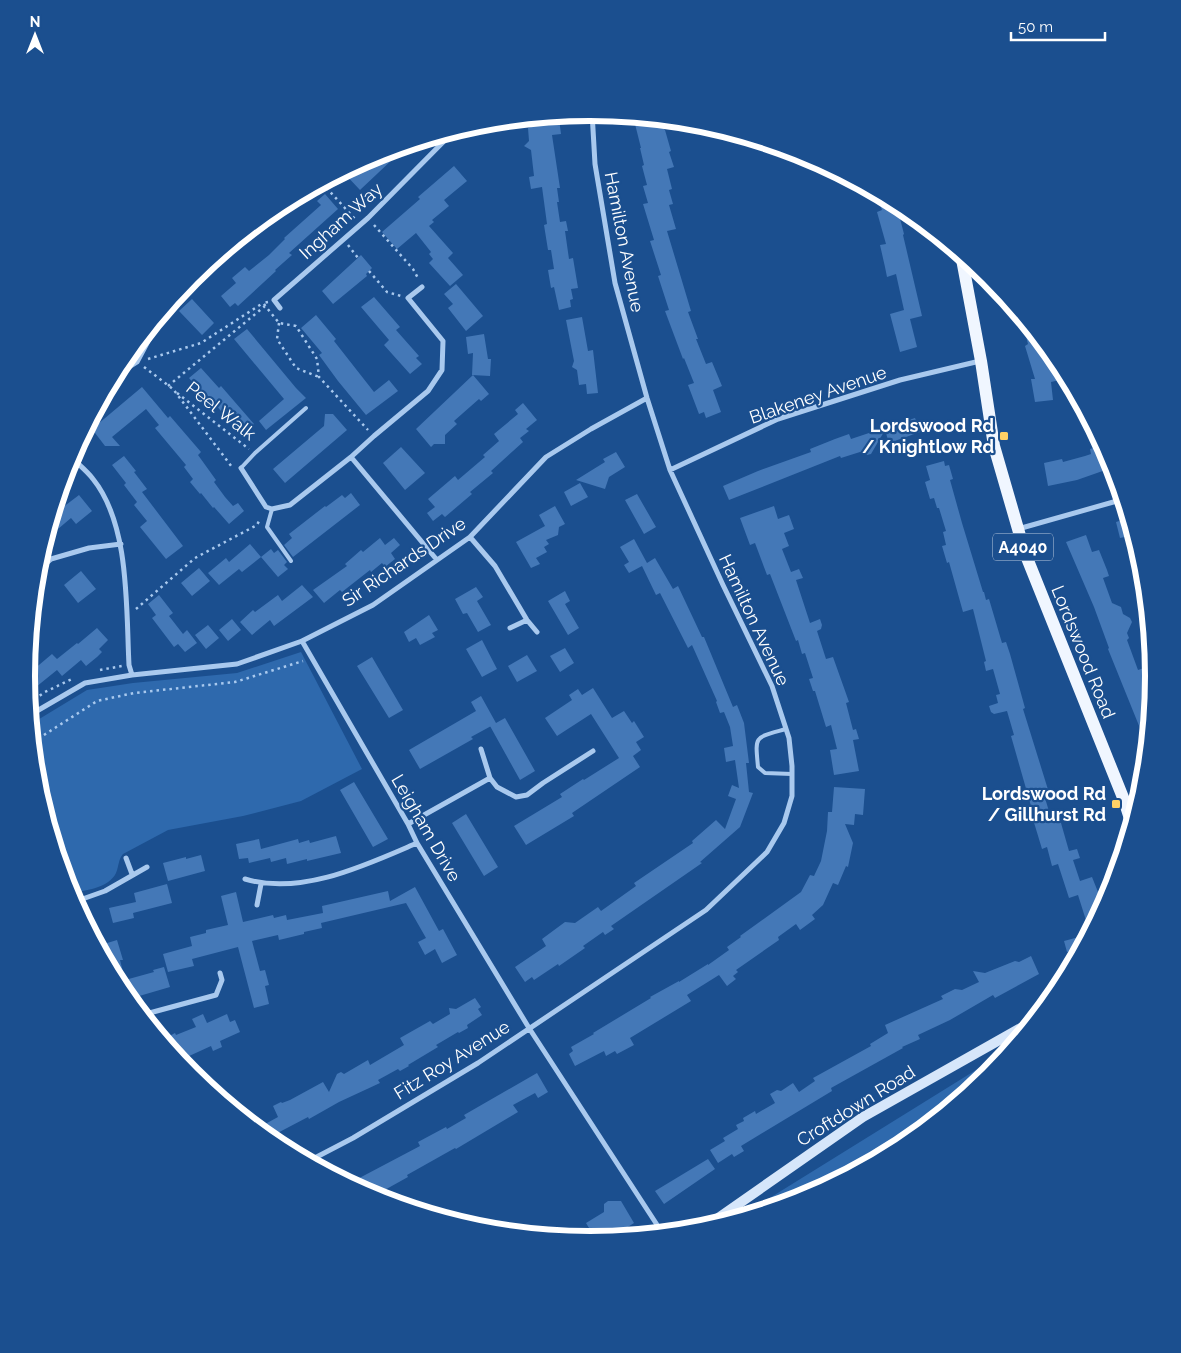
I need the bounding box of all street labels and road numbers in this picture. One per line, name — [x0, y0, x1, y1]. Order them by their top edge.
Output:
street label: Hamilton Avenue — [601, 170, 648, 314]
street label: Ingham Way — [295, 178, 387, 263]
street label: Blakeney Avenue — [747, 361, 890, 428]
street label: Peel Walk — [182, 377, 261, 445]
street label: Sir Richards Drive — [338, 512, 470, 611]
road number: A4040 — [993, 534, 1053, 560]
street label: Hamilton Avenue — [715, 551, 794, 689]
street label: Lordswood Road — [1047, 582, 1120, 721]
street label: Leigham Drive — [387, 770, 466, 885]
street label: Fitz Roy Avenue — [390, 1015, 514, 1104]
street label: Croftdown Road — [793, 1061, 919, 1150]

